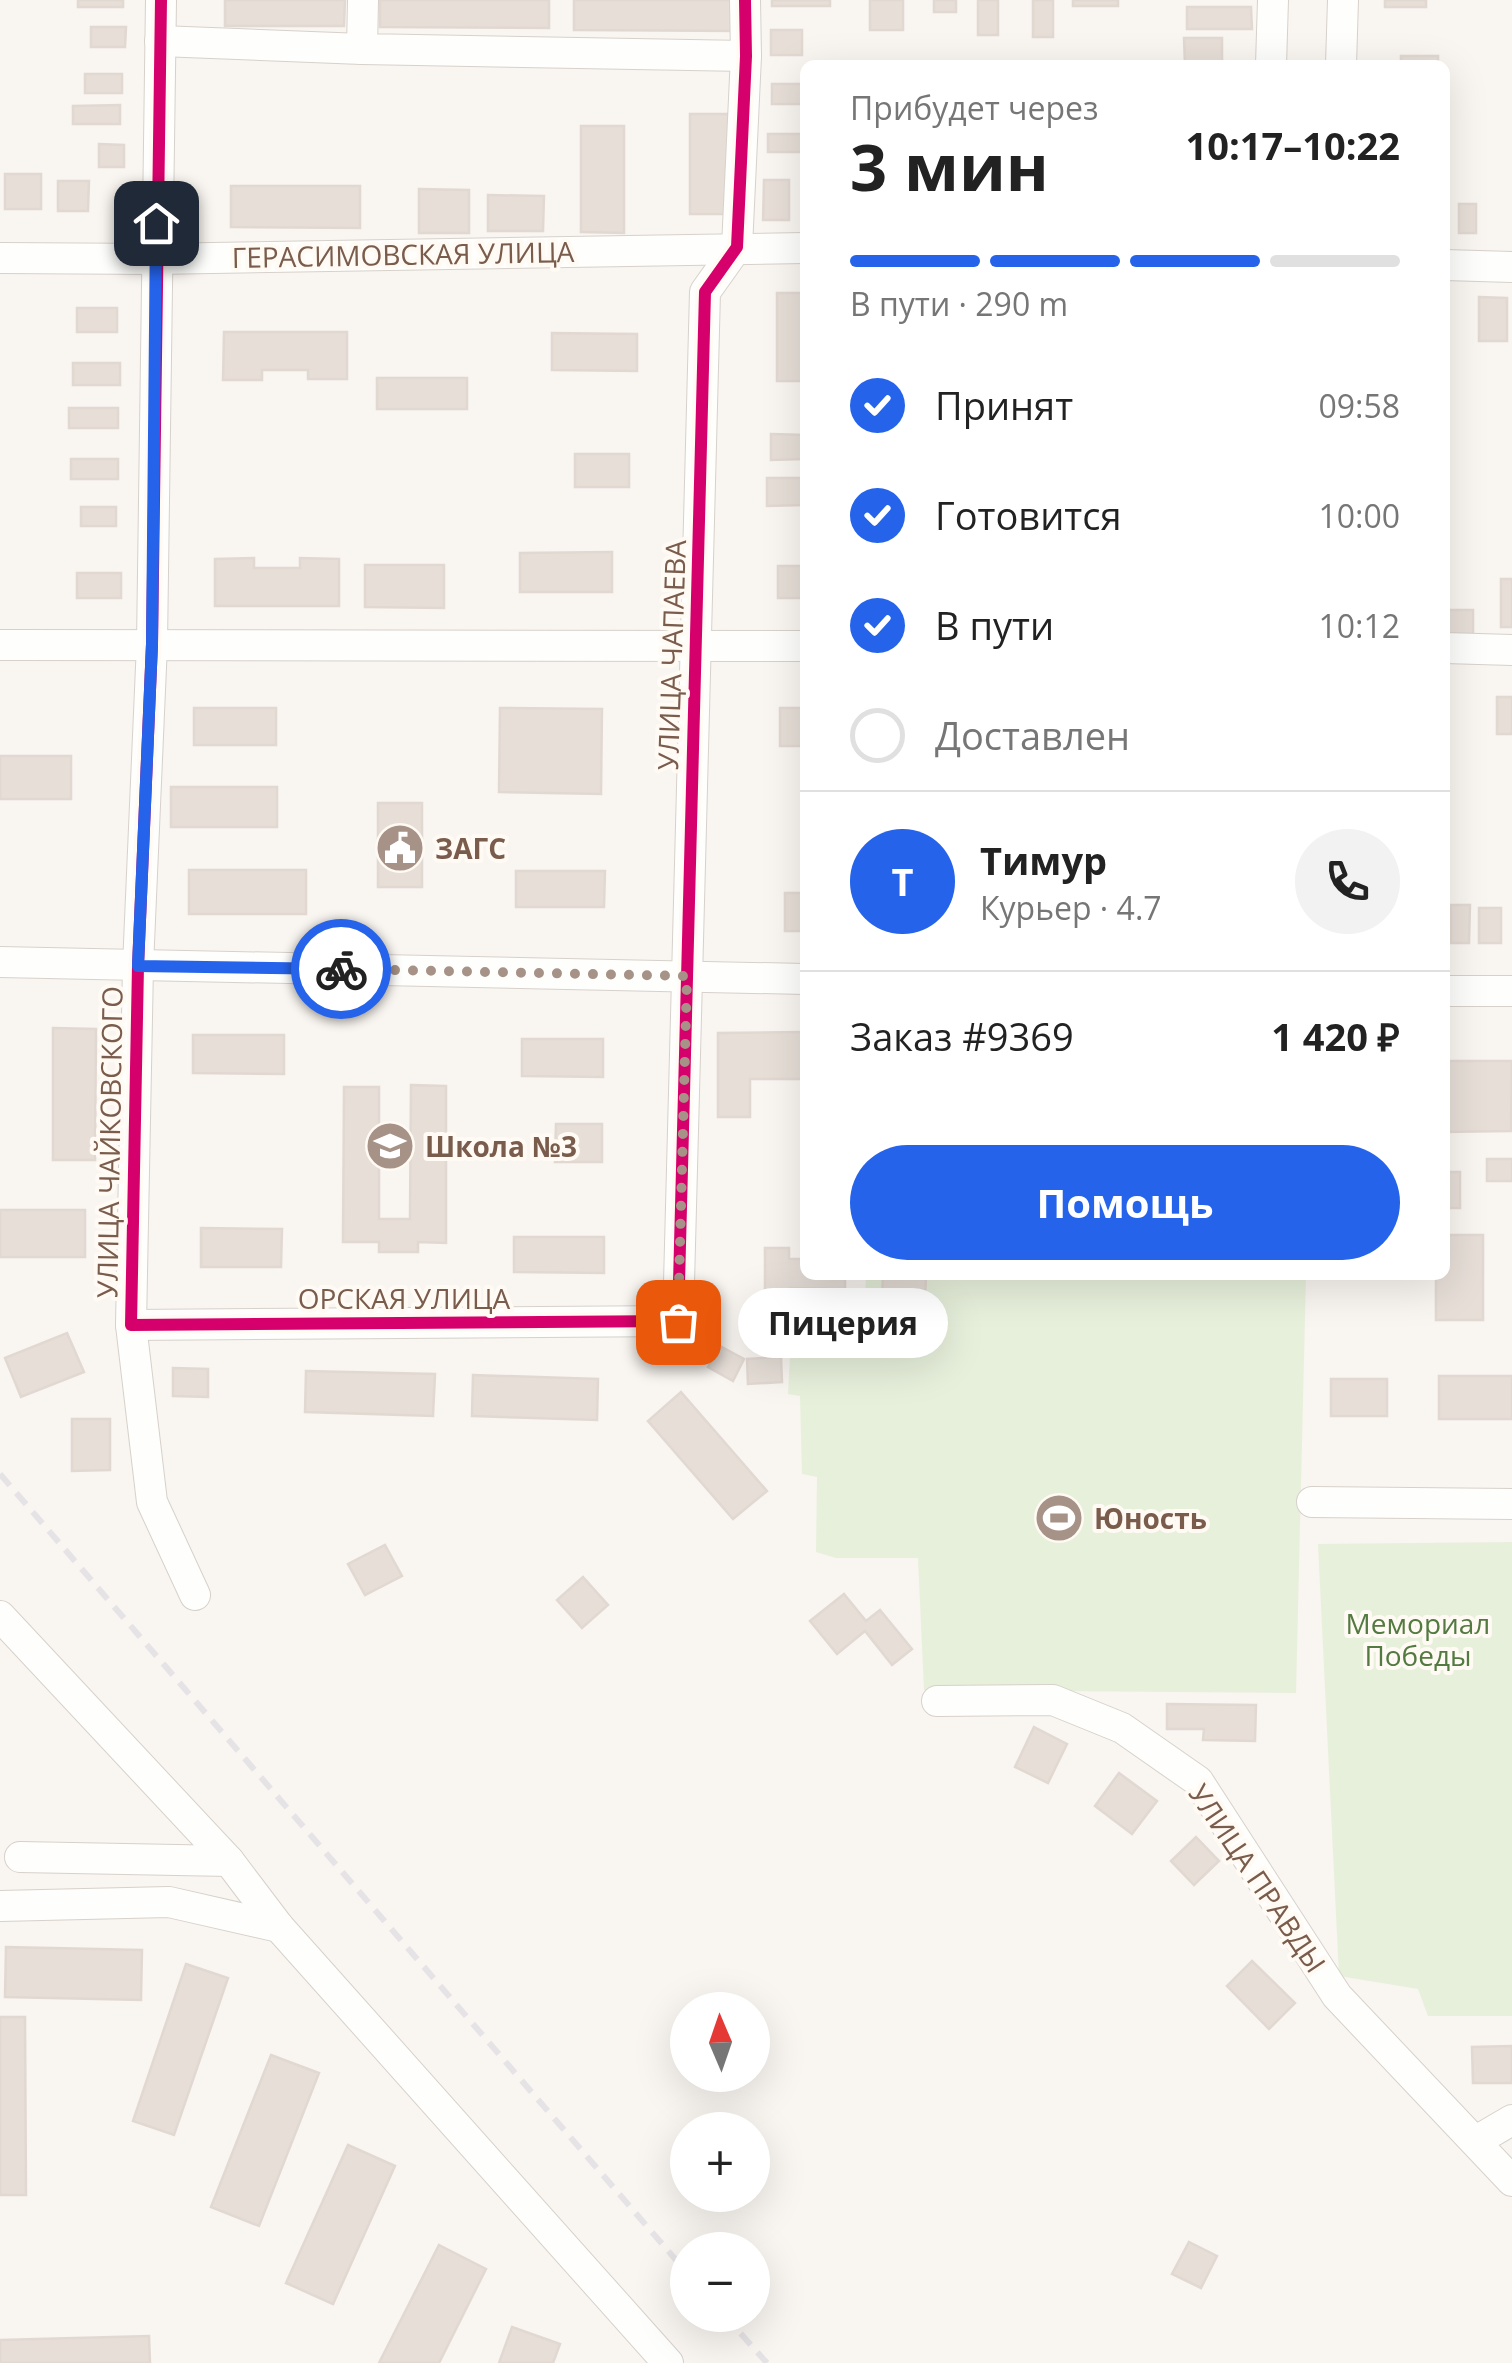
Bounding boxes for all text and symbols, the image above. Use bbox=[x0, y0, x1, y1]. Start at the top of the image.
text: Прибудет через bbox=[850, 86, 1098, 129]
text: 10:17–10:22 bbox=[1186, 119, 1400, 171]
text: 3 мин bbox=[850, 122, 1049, 210]
pin bbox=[114, 181, 199, 266]
icon: home bbox=[129, 196, 184, 251]
street label: ГЕРАСИМОВСКАЯ УЛИЦА bbox=[231, 232, 575, 276]
text: В пути · 290 m bbox=[850, 282, 1068, 325]
icon: check bbox=[850, 378, 905, 433]
text: Принят bbox=[935, 379, 1073, 431]
text: 09:58 bbox=[1318, 384, 1400, 427]
icon: check bbox=[850, 488, 905, 543]
text: Готовится bbox=[935, 489, 1121, 541]
text: 10:00 bbox=[1318, 494, 1400, 537]
street label: УЛИЦА ЧАПАЕВА bbox=[648, 539, 694, 771]
icon: check bbox=[850, 598, 905, 653]
text: В пути bbox=[935, 599, 1054, 651]
text: 10:12 bbox=[1318, 604, 1400, 647]
text: Доставлен bbox=[935, 709, 1130, 761]
public building icon: ЗАГС bbox=[374, 822, 426, 874]
place label: ЗАГС bbox=[435, 829, 506, 867]
button: phone bbox=[1295, 829, 1400, 934]
text: Тимур bbox=[980, 834, 1107, 886]
text: Т bbox=[891, 855, 914, 907]
text: Курьер · 4.7 bbox=[980, 886, 1162, 929]
courier bbox=[291, 919, 391, 1019]
icon: bike bbox=[314, 942, 369, 997]
street label: УЛИЦА ЧАЙКОВСКОГО bbox=[87, 986, 131, 1298]
text: Заказ #9369 bbox=[850, 1010, 1074, 1062]
text: 1 420 ₽ bbox=[1271, 1010, 1400, 1062]
school or university icon: Школа №3 bbox=[364, 1120, 416, 1172]
place label: Школа №3 bbox=[425, 1127, 577, 1165]
button: Помощь bbox=[850, 1145, 1400, 1260]
street label: ОРСКАЯ УЛИЦА bbox=[298, 1279, 511, 1317]
pin bbox=[636, 1280, 721, 1365]
callout: Пицерия bbox=[738, 1287, 948, 1357]
icon: bag bbox=[651, 1295, 706, 1350]
text: Пицерия bbox=[768, 1301, 918, 1344]
sports icon: Юность bbox=[1033, 1492, 1085, 1544]
place label: Юность bbox=[1094, 1499, 1207, 1537]
park label: Мемориал Победы bbox=[1346, 1604, 1490, 1674]
street label: УЛИЦА ПРАВДЫ bbox=[1181, 1776, 1335, 1980]
north arrow bbox=[670, 1992, 770, 2092]
map controls bbox=[670, 1992, 770, 2332]
button: + bbox=[670, 2112, 770, 2212]
button: − bbox=[670, 2232, 770, 2332]

